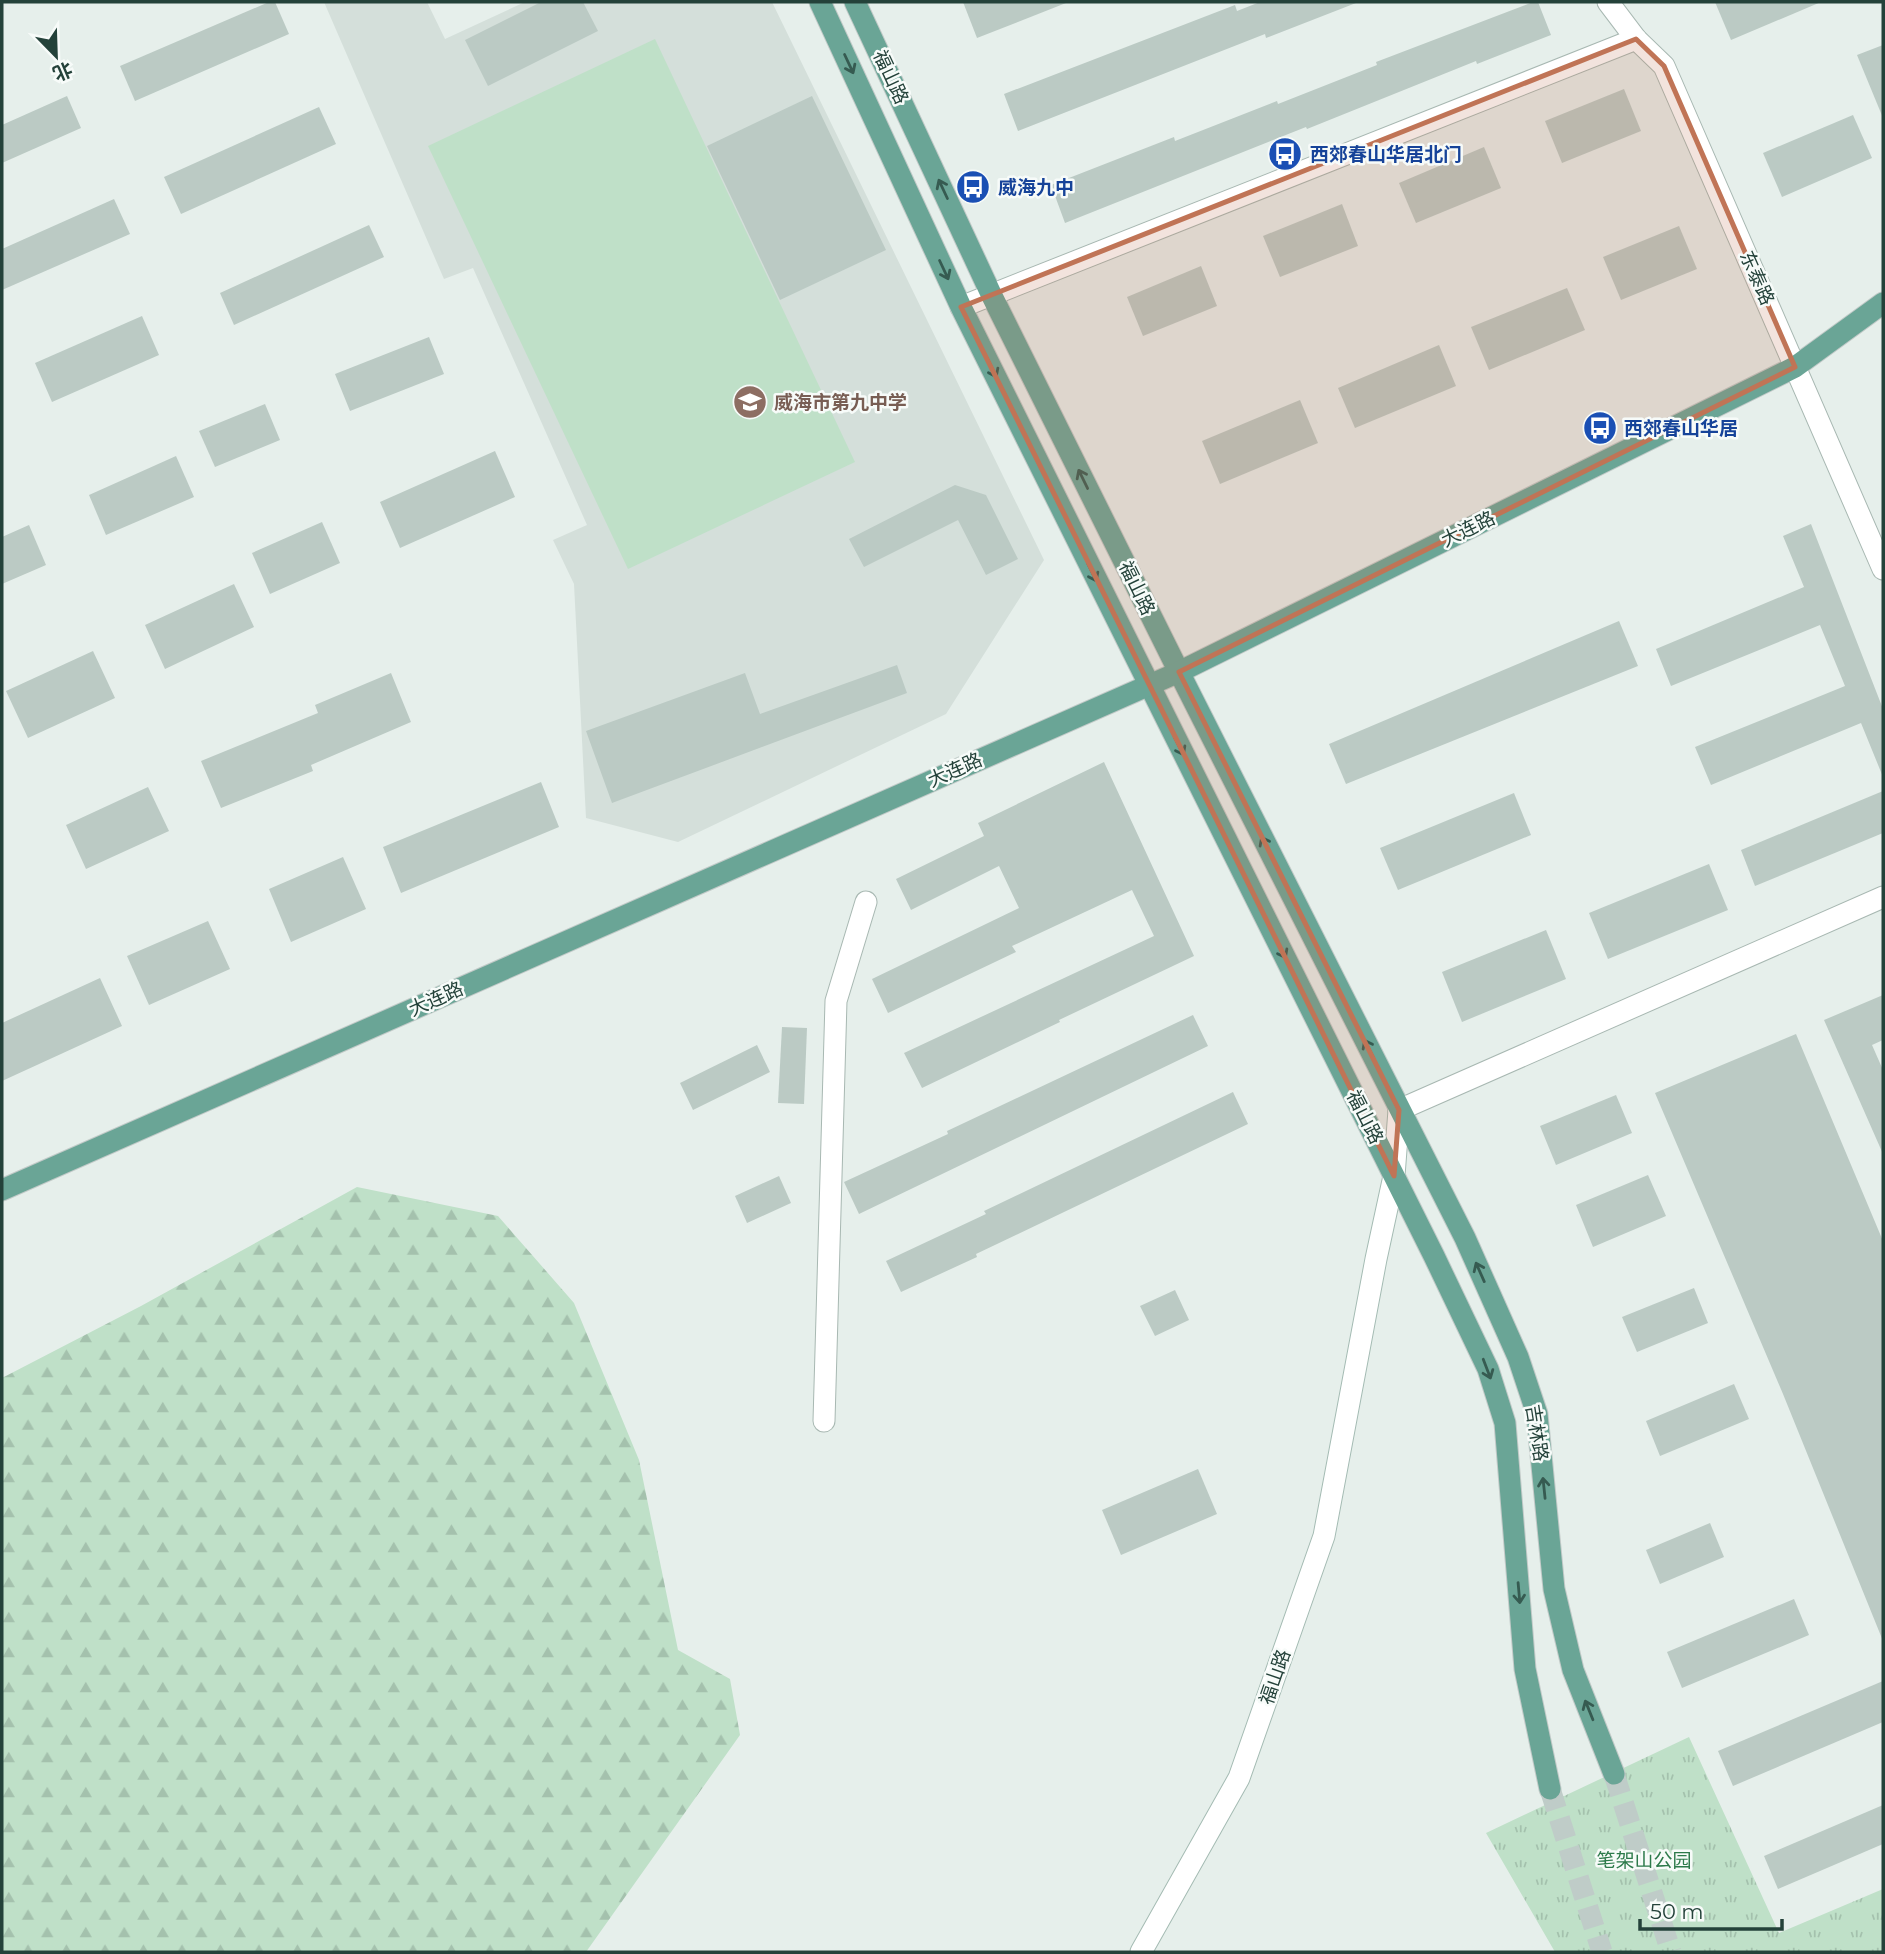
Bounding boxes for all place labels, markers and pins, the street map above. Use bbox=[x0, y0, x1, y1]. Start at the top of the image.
bus stop icon: 西郊春山华居北门 bbox=[1266, 135, 1304, 173]
place label: 西郊春山华居北门 bbox=[1310, 143, 1462, 166]
bus stop icon: 威海九中 bbox=[954, 168, 992, 206]
place label: 威海九中 bbox=[998, 176, 1074, 199]
school or university icon: 威海市第九中学 bbox=[731, 383, 769, 421]
place label: 威海市第九中学 bbox=[774, 391, 907, 414]
bus stop icon: 西郊春山华居 bbox=[1581, 409, 1619, 447]
place label: 西郊春山华居 bbox=[1624, 417, 1738, 440]

